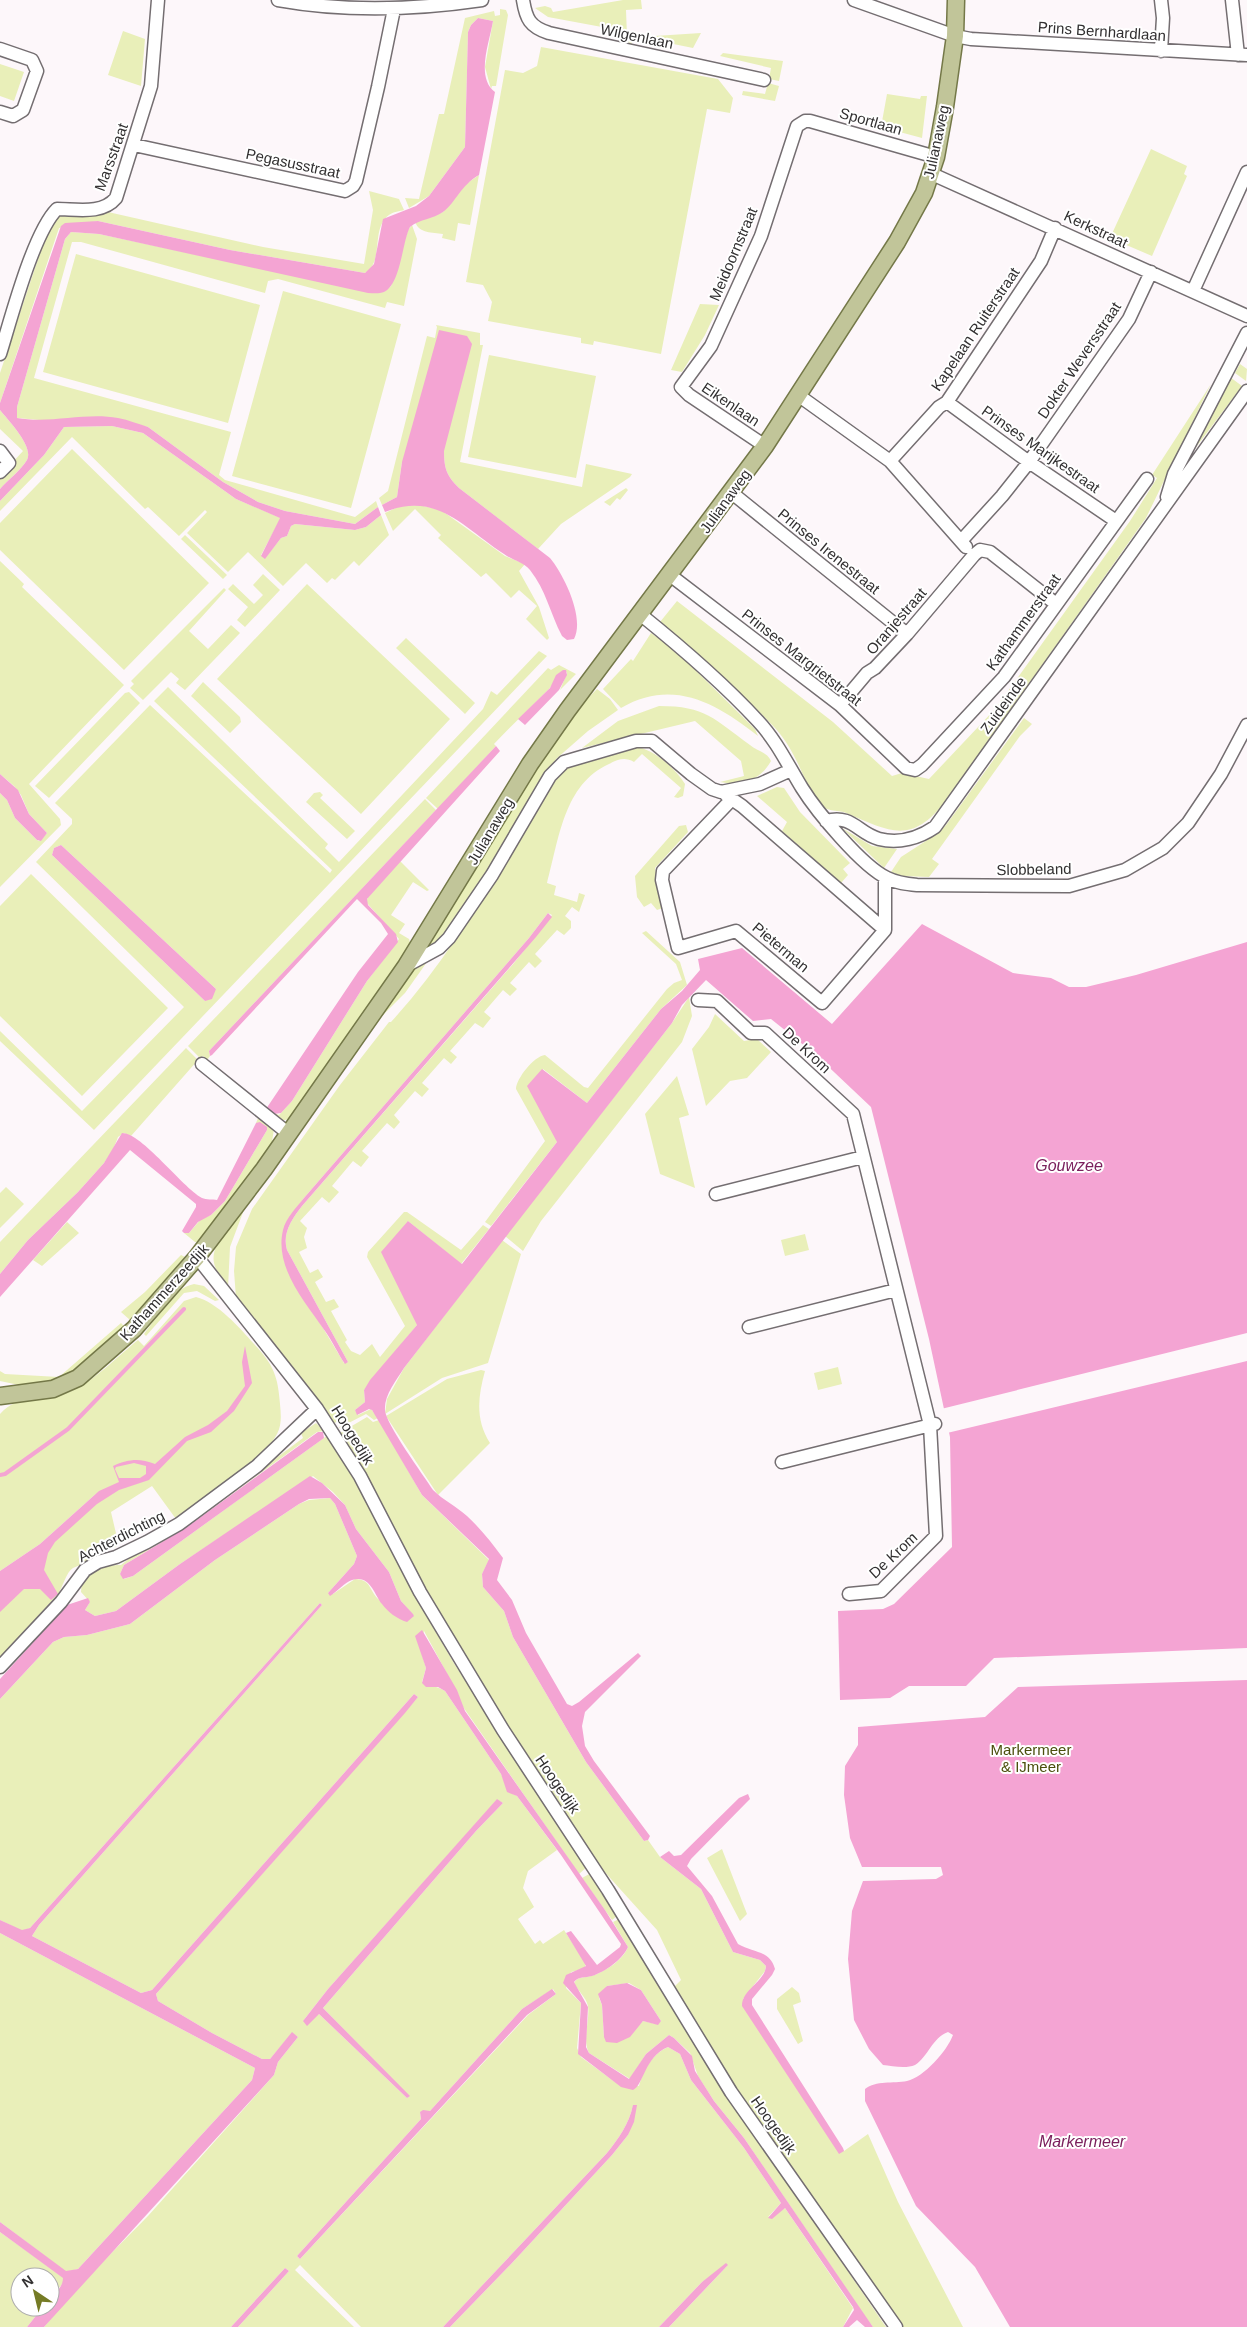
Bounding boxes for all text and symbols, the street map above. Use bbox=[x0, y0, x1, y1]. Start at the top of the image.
street label: Prins Bernhardlaan bbox=[1037, 18, 1167, 44]
street label: Wilgenlaan bbox=[599, 20, 675, 52]
street label: Sportlaan bbox=[838, 104, 904, 138]
street label: Julianaweg bbox=[920, 104, 952, 180]
street label: Marsstraat bbox=[91, 120, 131, 193]
street label: Pegasusstraat bbox=[244, 145, 342, 181]
street label: Meidoornstraat bbox=[706, 204, 761, 303]
street label: Kerkstraat bbox=[1061, 207, 1131, 251]
street label: Kapelaan Ruiterstraat bbox=[927, 263, 1023, 394]
street label: Dokter Weversstraat bbox=[1034, 298, 1125, 421]
street label: Eikenlaan bbox=[699, 379, 763, 429]
street label: Prinses Marijkestraat bbox=[979, 402, 1104, 497]
street label: Julianaweg bbox=[696, 466, 754, 536]
street label: Prinses Irenestraat bbox=[775, 505, 884, 598]
street label: Kathammerstraat bbox=[982, 570, 1064, 674]
street label: Oranjestraat bbox=[863, 584, 930, 658]
street label: Prinses Margrietstraat bbox=[739, 605, 866, 709]
street label: Zuideinde bbox=[977, 673, 1029, 737]
street label: Julianaweg bbox=[463, 794, 517, 868]
street label: Slobbeland bbox=[996, 860, 1072, 878]
street label: Pieterman bbox=[749, 919, 813, 975]
street label: De Krom bbox=[780, 1024, 834, 1076]
water label: Gouwzee bbox=[1035, 1157, 1103, 1174]
street label: Kathammerzeedijk bbox=[116, 1240, 212, 1344]
street label: Hoogedijk bbox=[328, 1402, 378, 1468]
street label: Achterdichting bbox=[75, 1507, 167, 1565]
street label: De Krom bbox=[866, 1529, 920, 1581]
park label: Markermeer & IJmeer bbox=[991, 1741, 1071, 1775]
street label: Hoogedijk bbox=[532, 1752, 584, 1817]
street label: Hoogedijk bbox=[748, 2093, 800, 2158]
water label: Markermeer bbox=[1039, 2133, 1126, 2150]
north arrow bbox=[10, 2267, 60, 2317]
text: N bbox=[19, 2272, 36, 2291]

